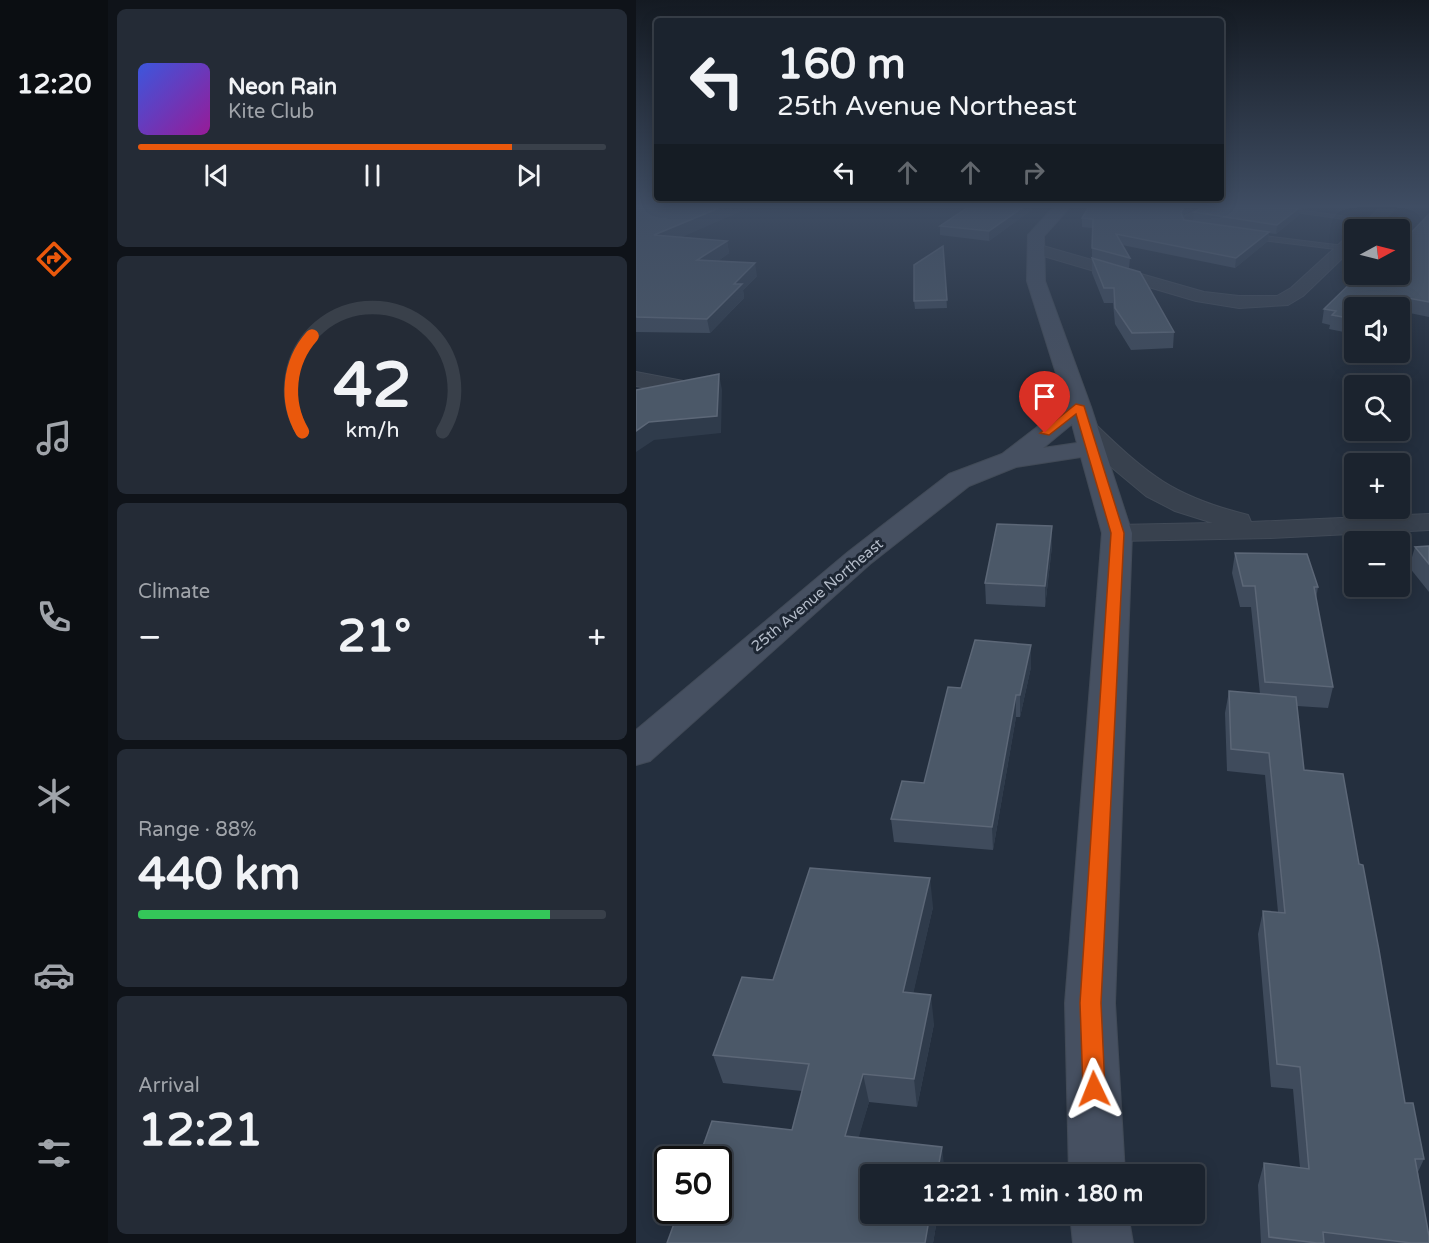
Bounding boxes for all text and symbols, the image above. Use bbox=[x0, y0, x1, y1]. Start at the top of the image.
text: 160 m bbox=[777, 39, 906, 90]
icon: left bbox=[678, 42, 756, 120]
text: 12:20 bbox=[17, 68, 91, 101]
text: Neon Rain bbox=[228, 74, 337, 100]
text: 25th Avenue Northeast bbox=[777, 90, 1077, 123]
text: Kite Club bbox=[228, 100, 314, 124]
icon: left bbox=[828, 156, 861, 189]
icon: ahead bbox=[891, 156, 924, 189]
icon: ahead bbox=[954, 156, 987, 189]
icon: right bbox=[1017, 156, 1050, 189]
icon: previous bbox=[200, 159, 233, 192]
icon: pause bbox=[356, 159, 389, 192]
icon: next bbox=[512, 159, 545, 192]
north arrow bbox=[1344, 219, 1410, 285]
map controls bbox=[1344, 219, 1410, 597]
icon: directions bbox=[33, 238, 75, 280]
button: sound bbox=[1344, 297, 1410, 363]
text: 42 bbox=[333, 349, 411, 424]
pin bbox=[1019, 371, 1070, 433]
button: search bbox=[1344, 375, 1410, 441]
icon: arrive bbox=[1028, 380, 1061, 413]
icon: music bbox=[33, 417, 75, 459]
text: km/h bbox=[345, 417, 399, 443]
button: + bbox=[1344, 453, 1410, 519]
button: − bbox=[1344, 531, 1410, 597]
street label: 25th Avenue Northeast bbox=[747, 534, 887, 655]
text: Climate bbox=[138, 580, 210, 604]
icon: phone bbox=[33, 596, 75, 638]
text: 21° bbox=[338, 610, 411, 664]
text: − bbox=[138, 618, 162, 657]
text: + bbox=[587, 618, 606, 657]
icon: climate bbox=[33, 775, 75, 817]
text: Range · 88% bbox=[138, 818, 257, 842]
text: 440 km bbox=[138, 848, 300, 902]
icon: car bbox=[33, 954, 75, 996]
position arrow bbox=[1062, 1057, 1126, 1121]
text: Arrival bbox=[138, 1074, 200, 1098]
text: 12:21 bbox=[138, 1104, 263, 1158]
icon: filters bbox=[33, 1132, 75, 1174]
speed limit sign: 50 bbox=[654, 1146, 732, 1224]
text: 12:21 · 1 min · 180 m bbox=[922, 1181, 1143, 1207]

